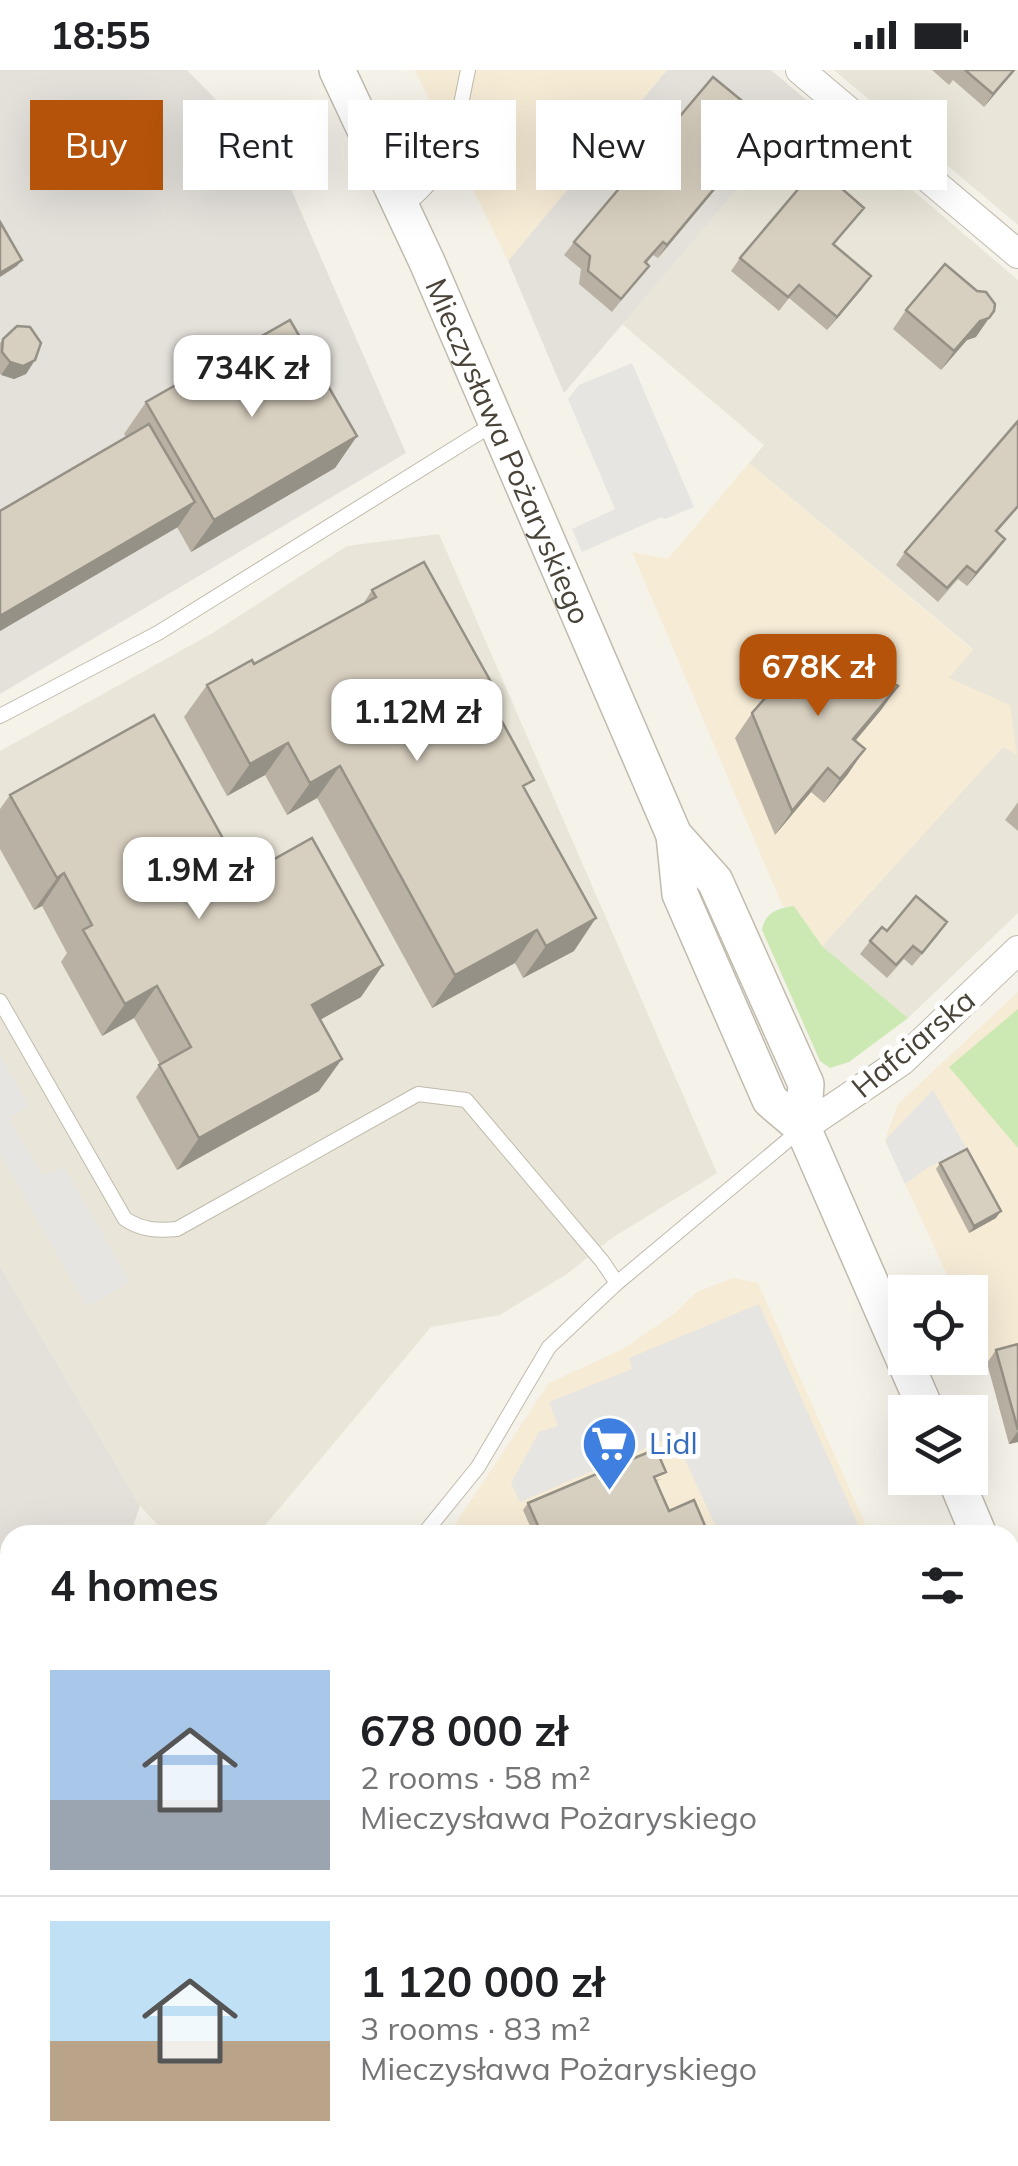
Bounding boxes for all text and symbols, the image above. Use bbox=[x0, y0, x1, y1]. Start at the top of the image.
text: 18:55 bbox=[50, 11, 151, 59]
chip: Buy bbox=[30, 100, 163, 190]
chip: Rent bbox=[183, 100, 328, 190]
chip: Filters bbox=[348, 100, 516, 190]
chip: New bbox=[536, 100, 681, 190]
chip: Apartment bbox=[701, 100, 947, 190]
street label: Mieczysława Pożaryskiego bbox=[417, 273, 600, 630]
pin: 734K zł bbox=[160, 335, 344, 420]
text: 734K zł bbox=[196, 347, 308, 387]
pin: 678K zł bbox=[726, 634, 910, 719]
text: 678K zł bbox=[762, 646, 874, 686]
pin: 1.12M zł bbox=[314, 679, 520, 764]
text: 1.12M zł bbox=[353, 691, 481, 731]
pin: 1.9M zł bbox=[107, 837, 291, 922]
text: 1.9M zł bbox=[145, 849, 253, 889]
street label: Hafciarska bbox=[843, 980, 983, 1106]
map controls bbox=[888, 1275, 988, 1495]
button: locate bbox=[888, 1275, 988, 1375]
button: layers bbox=[888, 1395, 988, 1495]
supermarket icon: Lidl bbox=[580, 1413, 640, 1492]
place label: Lidl bbox=[649, 1424, 698, 1462]
icon: filters bbox=[915, 1558, 970, 1613]
text: 4 homes bbox=[50, 1559, 219, 1612]
text: 678 000 zł bbox=[360, 1704, 567, 1757]
icon: home bbox=[130, 1710, 250, 1830]
text: 2 rooms · 58 m² bbox=[360, 1757, 591, 1797]
text: Mieczysława Pożaryskiego bbox=[360, 1797, 757, 1837]
text: 1 120 000 zł bbox=[360, 1955, 604, 2008]
icon: home bbox=[130, 1961, 250, 2081]
text: 3 rooms · 83 m² bbox=[360, 2008, 591, 2048]
text: Mieczysława Pożaryskiego bbox=[360, 2048, 757, 2088]

